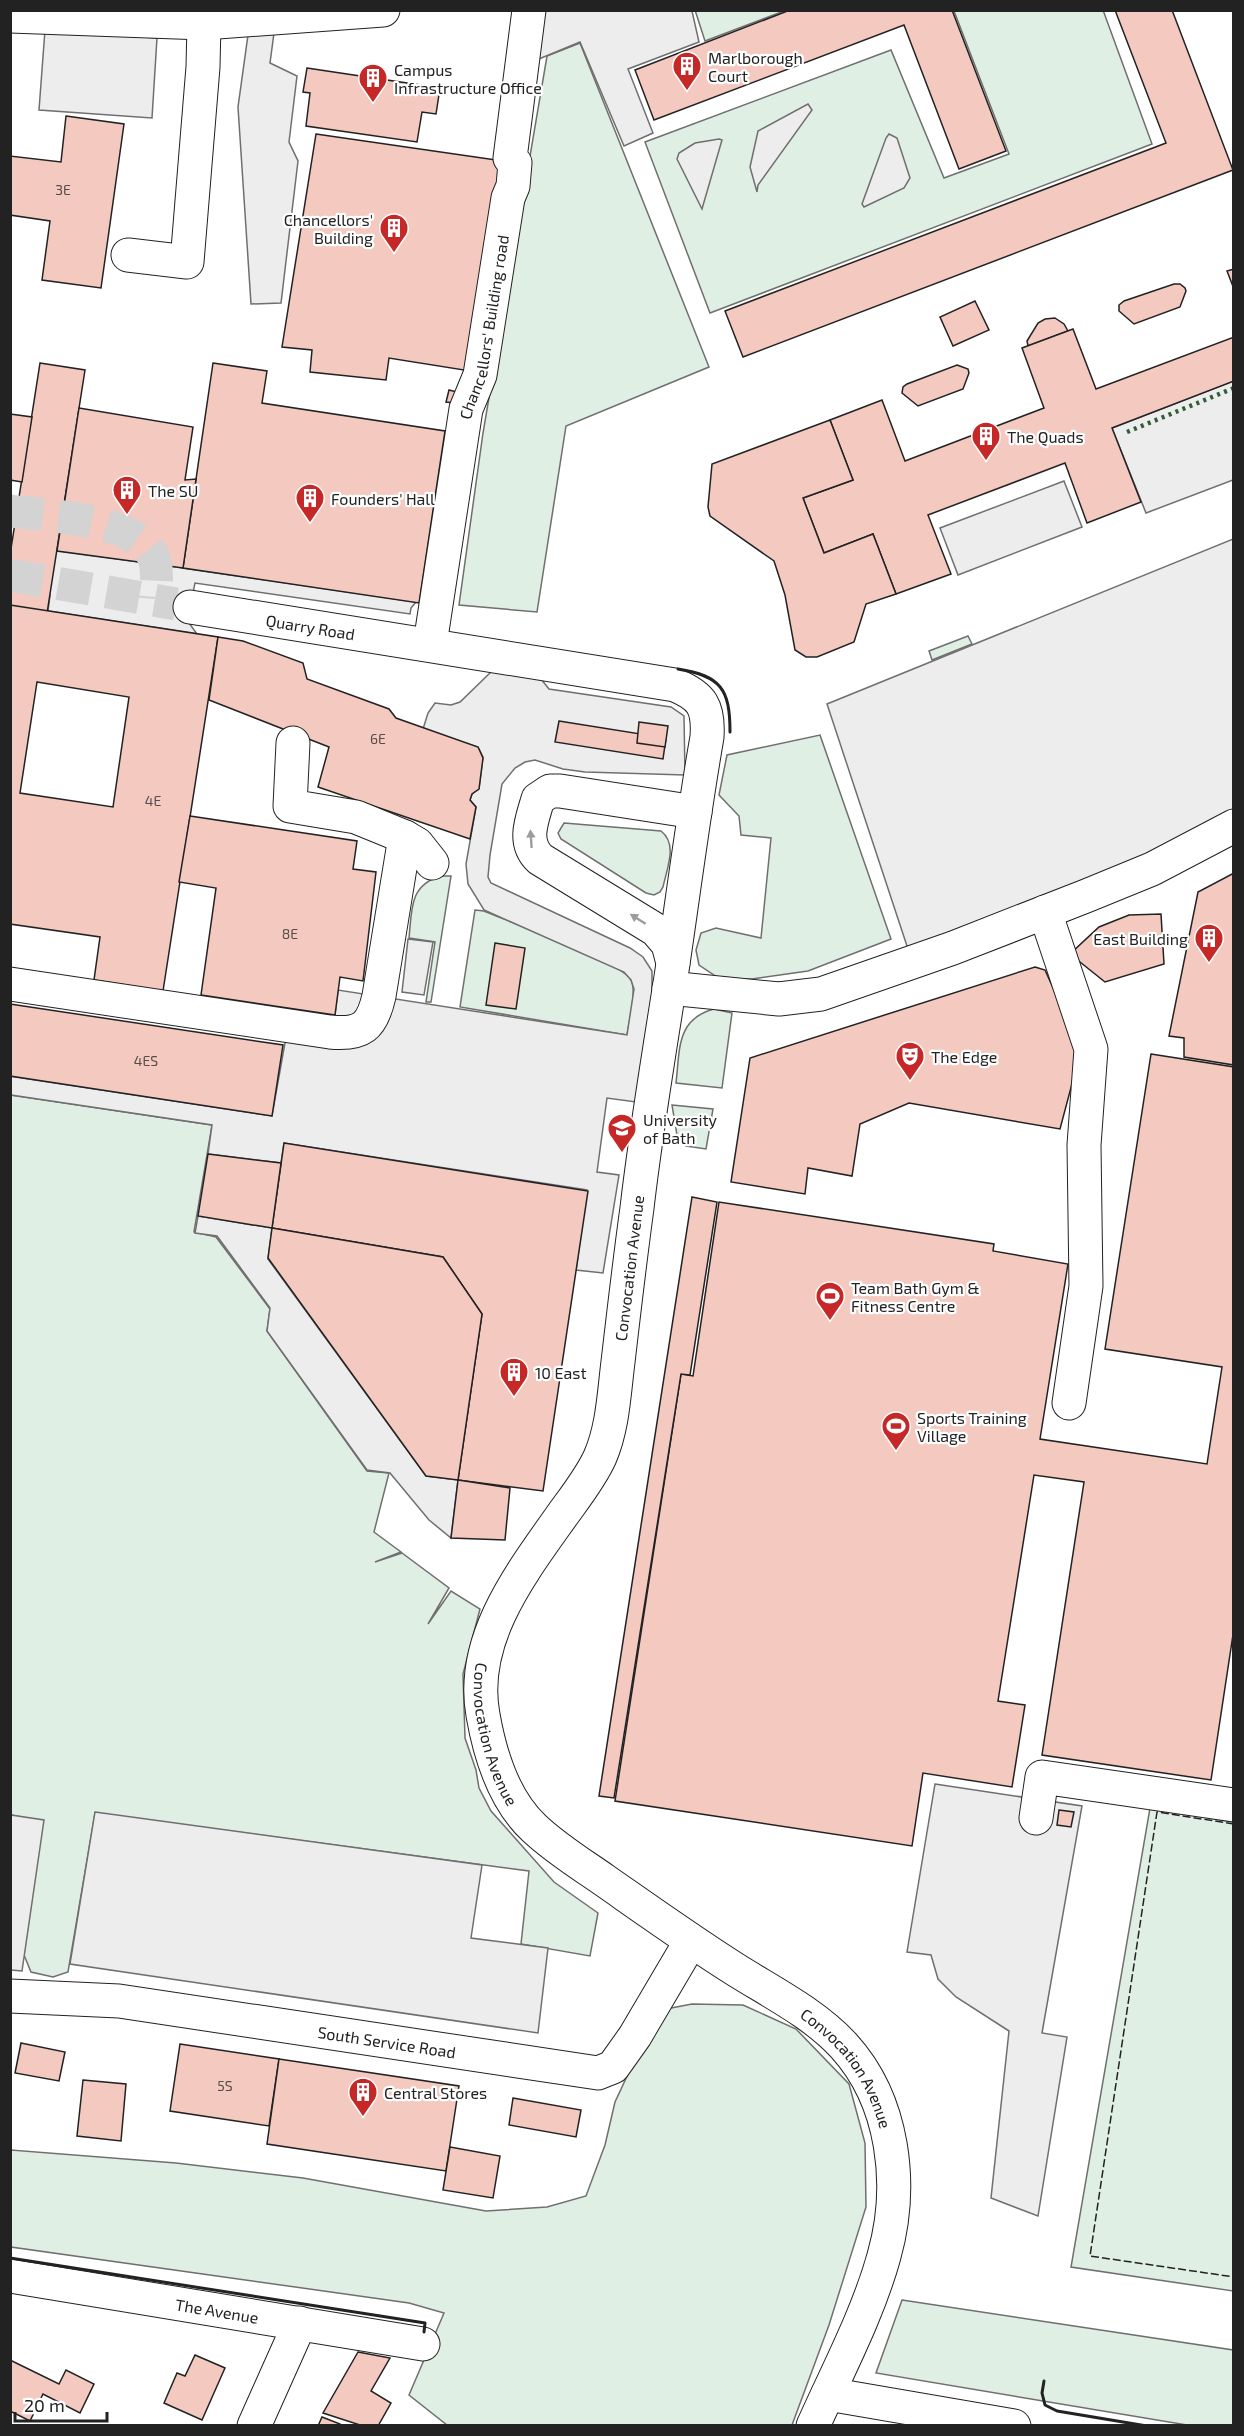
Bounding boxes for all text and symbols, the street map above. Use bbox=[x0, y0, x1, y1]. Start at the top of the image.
place label: Marlborough Court bbox=[708, 48, 803, 85]
building icon: Marlborough Court bbox=[671, 50, 703, 92]
place label: Campus Infrastructure Office bbox=[394, 60, 542, 97]
building icon: Campus Infrastructure Office bbox=[357, 62, 389, 104]
house number: 3E bbox=[55, 181, 71, 198]
place label: Chancellors' Building bbox=[284, 210, 373, 247]
building icon: Chancellors' Building bbox=[378, 212, 410, 254]
street label: Chancellors' Building road bbox=[455, 233, 512, 420]
building icon: The Quads bbox=[970, 420, 1002, 462]
place label: The Quads bbox=[1007, 427, 1084, 447]
building icon: The SU bbox=[111, 474, 143, 516]
place label: The SU bbox=[148, 481, 198, 500]
building icon: Founders' Hall bbox=[294, 482, 326, 524]
place label: Founders' Hall bbox=[331, 489, 435, 508]
street label: Quarry Road bbox=[264, 610, 356, 643]
house number: 6E bbox=[370, 730, 386, 747]
house number: 4E bbox=[145, 792, 161, 809]
one-way arrow bbox=[526, 830, 536, 849]
one-way arrow bbox=[630, 914, 646, 925]
building icon: East Building bbox=[1193, 922, 1225, 964]
house number: 8E bbox=[282, 925, 298, 942]
place label: East Building bbox=[1093, 929, 1188, 948]
theatre icon: The Edge bbox=[894, 1040, 926, 1082]
place label: The Edge bbox=[931, 1047, 997, 1066]
house number: 4ES bbox=[134, 1052, 158, 1069]
place label: University of Bath bbox=[643, 1110, 718, 1147]
school or university icon: University of Bath bbox=[606, 1112, 638, 1154]
street label: Convocation Avenue bbox=[611, 1194, 647, 1342]
place label: Team Bath Gym & Fitness Centre bbox=[851, 1278, 980, 1315]
sports icon: Team Bath Gym & Fitness Centre bbox=[814, 1280, 846, 1322]
building icon: 10 East bbox=[498, 1356, 530, 1398]
place label: 10 East bbox=[535, 1363, 587, 1382]
place label: Sports Training Village bbox=[917, 1408, 1027, 1445]
sports icon: Sports Training Village bbox=[880, 1410, 912, 1452]
street label: Convocation Avenue bbox=[471, 1662, 522, 1809]
street label: Convocation Avenue bbox=[797, 2004, 896, 2130]
street label: South Service Road bbox=[317, 2022, 457, 2061]
building icon: Central Stores bbox=[347, 2076, 379, 2118]
house number: 5S bbox=[217, 2077, 233, 2094]
place label: Central Stores bbox=[384, 2083, 487, 2102]
street label: The Avenue bbox=[174, 2294, 260, 2326]
scale bar bbox=[15, 2385, 106, 2423]
text: 20 m bbox=[24, 2394, 65, 2416]

